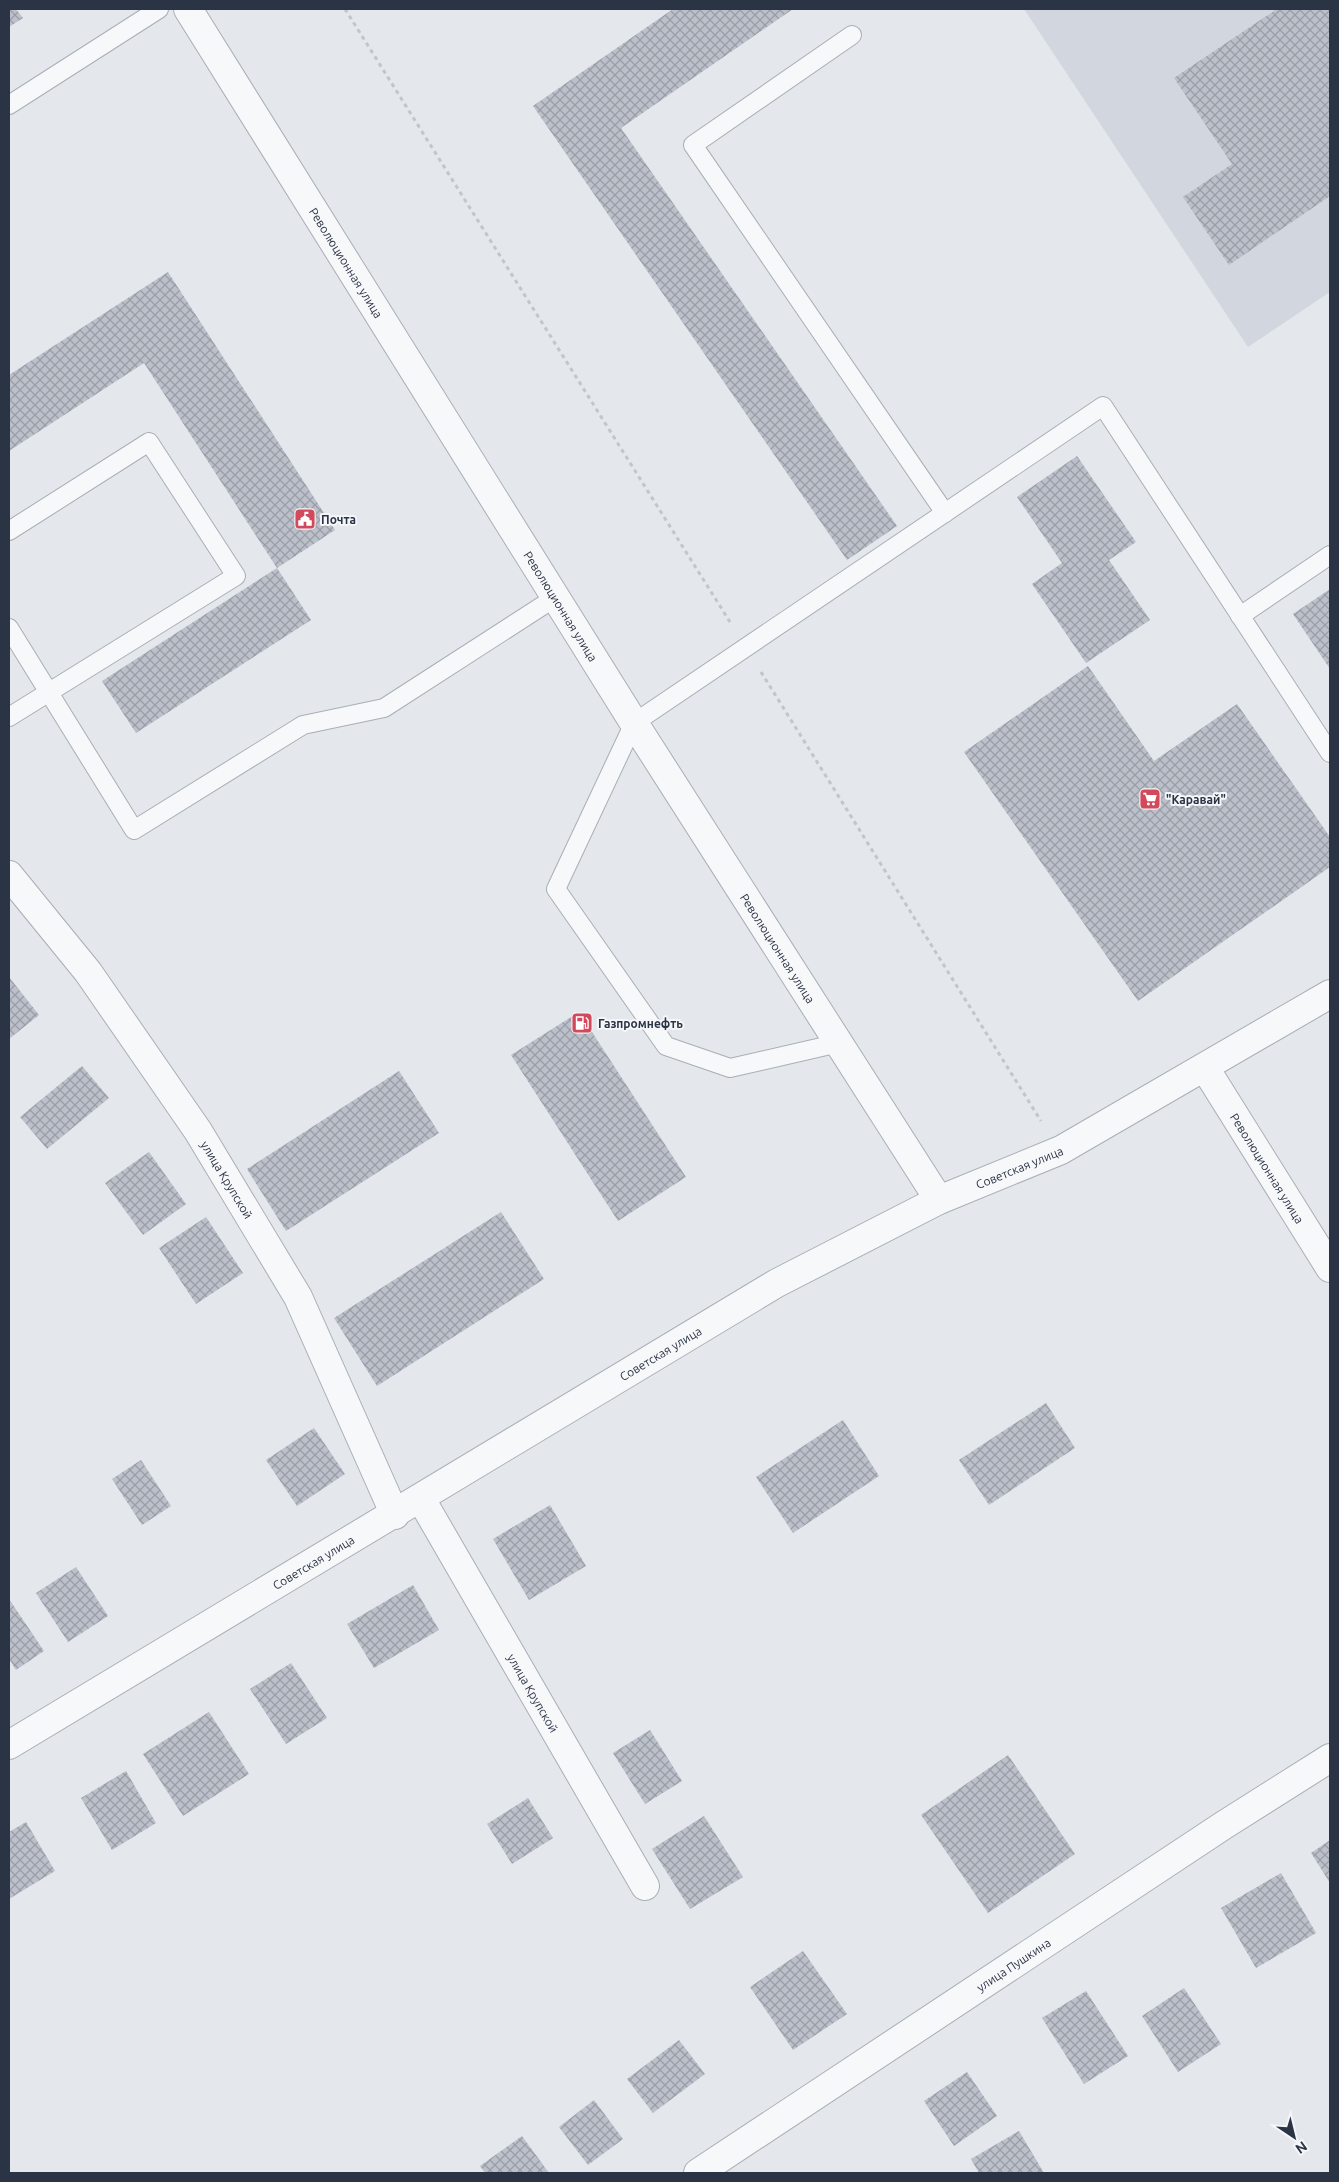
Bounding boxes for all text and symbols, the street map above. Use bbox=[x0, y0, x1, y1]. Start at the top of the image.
street label: Революционная улица bbox=[307, 205, 386, 320]
public building icon: Почта bbox=[293, 507, 317, 531]
place label: Почта bbox=[321, 513, 356, 526]
street label: Революционная улица bbox=[522, 549, 600, 663]
supermarket icon: "Каравай" bbox=[1138, 787, 1162, 811]
place label: "Каравай" bbox=[1166, 793, 1226, 806]
street label: Революционная улица bbox=[738, 891, 818, 1005]
fuel station icon: Газпромнефть bbox=[570, 1011, 594, 1035]
place label: Газпромнефть bbox=[598, 1017, 683, 1030]
street label: Революционная улица bbox=[1228, 1111, 1307, 1225]
street label: улица Крупской bbox=[199, 1138, 256, 1221]
street label: Советская улица bbox=[974, 1143, 1065, 1191]
street label: Советская улица bbox=[617, 1324, 703, 1383]
street label: Советская улица bbox=[270, 1532, 356, 1592]
street label: улица Крупской bbox=[505, 1651, 561, 1734]
street label: улица Пушкина bbox=[974, 1935, 1053, 1994]
north arrow bbox=[1269, 2112, 1319, 2162]
text: N bbox=[1293, 2138, 1310, 2157]

